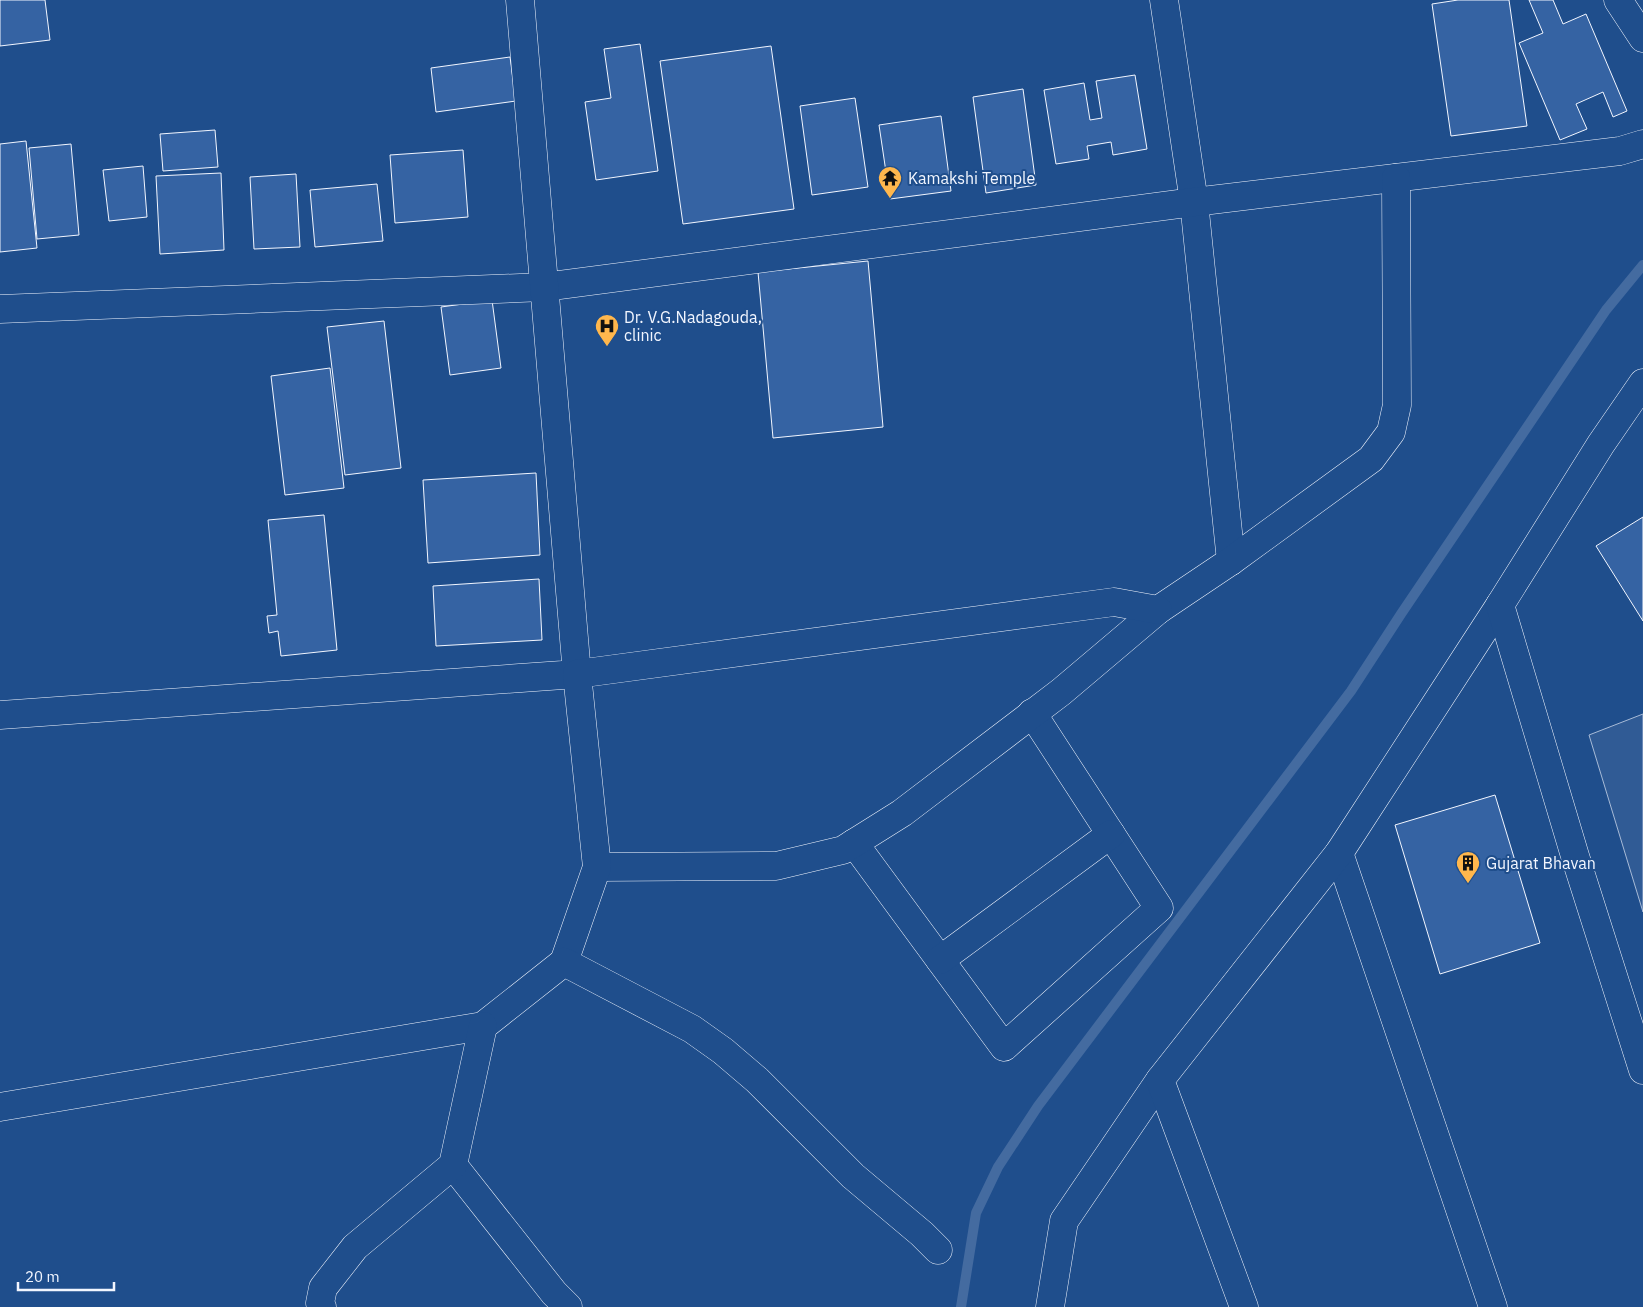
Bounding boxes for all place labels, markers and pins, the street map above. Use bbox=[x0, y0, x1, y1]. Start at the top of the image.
temple icon: Kamakshi Temple bbox=[877, 165, 903, 199]
place label: Kamakshi Temple bbox=[908, 168, 1035, 188]
place label: Dr. V.G.Nadagouda, clinic bbox=[624, 307, 762, 345]
hospital icon: Dr. V.G.Nadagouda, clinic bbox=[594, 313, 620, 347]
building icon: Gujarat Bhavan bbox=[1455, 850, 1481, 884]
place label: Gujarat Bhavan bbox=[1486, 853, 1596, 873]

